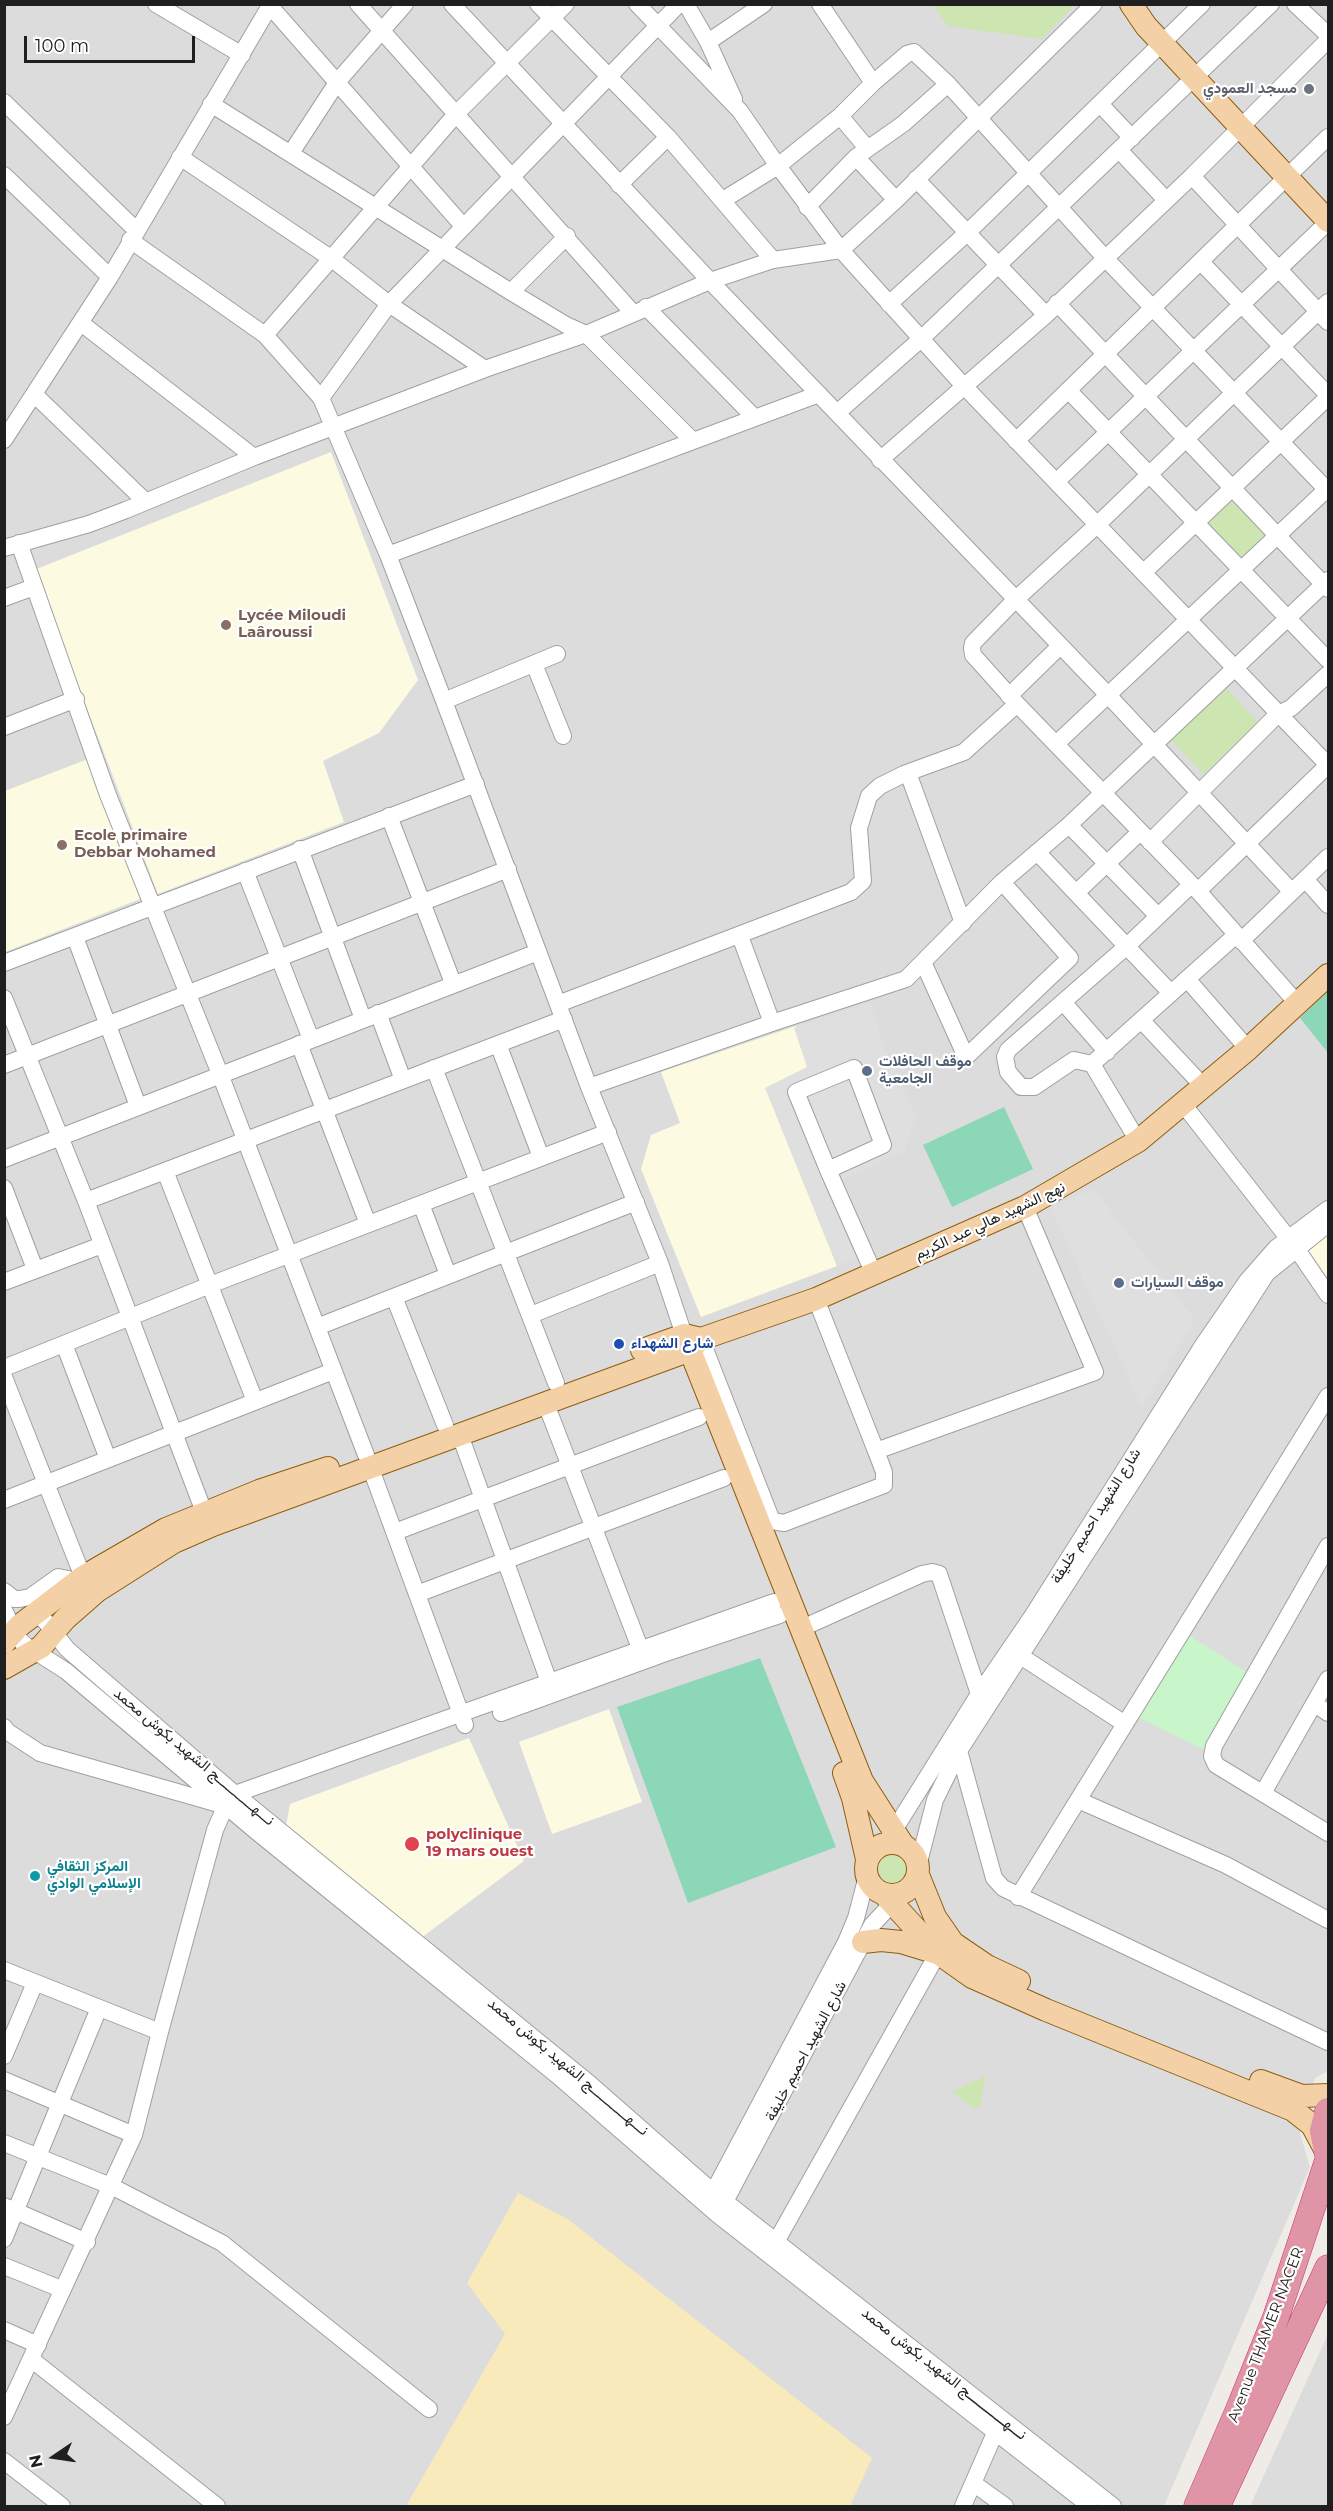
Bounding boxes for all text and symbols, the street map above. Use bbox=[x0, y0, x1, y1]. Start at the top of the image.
scale bar bbox=[27, 24, 198, 62]
text: 100 m bbox=[35, 35, 89, 57]
place label: مسجد العمودي bbox=[1203, 80, 1297, 98]
marker: مسجد العمودي bbox=[1302, 82, 1316, 96]
place label: Lycée Miloudi Laâroussi bbox=[238, 607, 346, 642]
marker: Lycée Miloudi Laâroussi bbox=[219, 618, 233, 632]
place label: Ecole primaire Debbar Mohamed bbox=[74, 827, 216, 862]
marker: Ecole primaire Debbar Mohamed bbox=[55, 838, 69, 852]
place label: موقف الحافلات الجامعية bbox=[879, 1053, 972, 1088]
marker: موقف الحافلات الجامعية bbox=[860, 1064, 874, 1078]
street label: نهج الشهيد هالي عبد الكريم bbox=[912, 1178, 1068, 1264]
place label: موقف السيارات bbox=[1131, 1274, 1224, 1292]
marker: موقف السيارات bbox=[1112, 1276, 1126, 1290]
place label: شارع الشهداء bbox=[631, 1335, 713, 1353]
marker: شارع الشهداء bbox=[612, 1337, 626, 1351]
street label: شارع الشهيد احميم خليفة bbox=[1047, 1445, 1145, 1587]
street label: نـــهـــــــــــج الشهيد بكوش محمد bbox=[110, 1684, 278, 1830]
place label: polyclinique 19 mars ouest bbox=[426, 1826, 533, 1861]
marker: polyclinique 19 mars ouest bbox=[403, 1835, 421, 1853]
place label: المركز الثقافي الإسلامي الوادي bbox=[47, 1858, 141, 1893]
marker: المركز الثقافي الإسلامي الوادي bbox=[28, 1869, 42, 1883]
street label: شارع الشهيد احميم خليفة bbox=[761, 1978, 851, 2124]
street label: نـــهـــــــــــج الشهيد بكوش محمد bbox=[484, 1994, 652, 2140]
street label: Avenue THAMER NACER bbox=[1224, 2245, 1308, 2425]
street label: نـــهـــــــــــج الشهيد بكوش محمد bbox=[858, 2304, 1030, 2444]
north arrow bbox=[24, 2427, 84, 2487]
text: N bbox=[25, 2453, 47, 2470]

